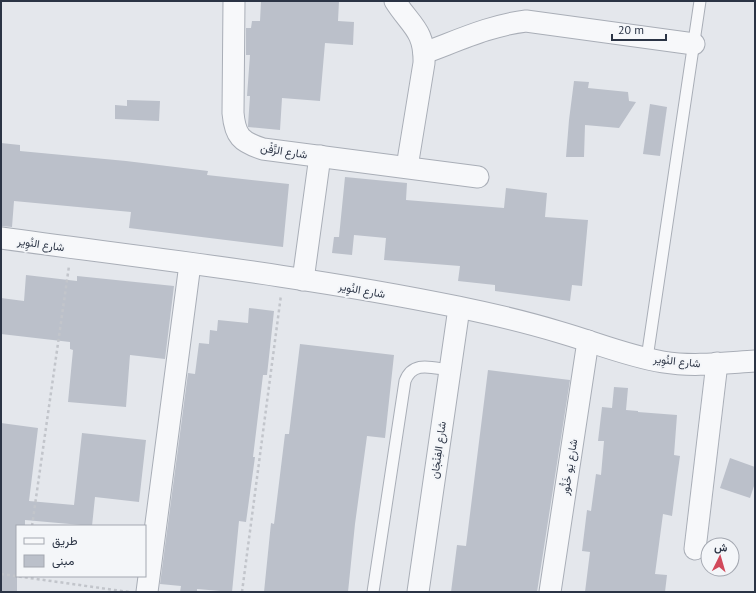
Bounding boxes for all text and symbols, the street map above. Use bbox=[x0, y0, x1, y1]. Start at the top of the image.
scale bar bbox=[612, 16, 666, 42]
text: 20 m bbox=[618, 22, 644, 37]
street label: شارع الزَّفْن bbox=[259, 140, 309, 163]
street label: شارع النُوِير bbox=[15, 234, 66, 256]
street label: شارع النُوِير bbox=[336, 279, 387, 303]
street label: شارع النُوِير bbox=[651, 351, 702, 372]
street label: شارع الفِنْجَان bbox=[427, 420, 450, 480]
street label: شارع يَو خَنُّور bbox=[557, 438, 581, 497]
legend bbox=[16, 525, 146, 577]
text: طريق bbox=[52, 533, 78, 549]
north arrow bbox=[700, 537, 740, 577]
text: ش bbox=[714, 539, 728, 555]
text: مبنى bbox=[52, 553, 74, 569]

